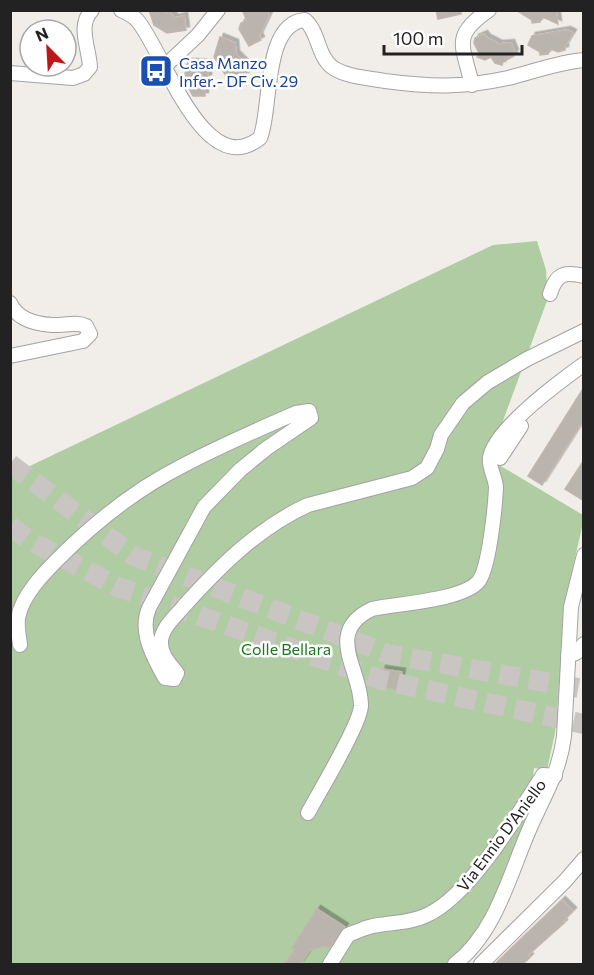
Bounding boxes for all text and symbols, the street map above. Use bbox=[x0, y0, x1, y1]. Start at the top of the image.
north arrow bbox=[18, 18, 78, 78]
scale bar bbox=[384, 18, 522, 56]
text: N bbox=[32, 23, 51, 45]
text: 100 m bbox=[393, 27, 443, 49]
bus stop icon: Casa Manzo Infer.- DF Civ. 29 bbox=[138, 53, 174, 89]
place label: Casa Manzo Infer.- DF Civ. 29 bbox=[179, 53, 298, 90]
park label: Colle Bellara bbox=[241, 639, 331, 658]
street label: Via Ennio D'Aniello bbox=[453, 775, 549, 895]

